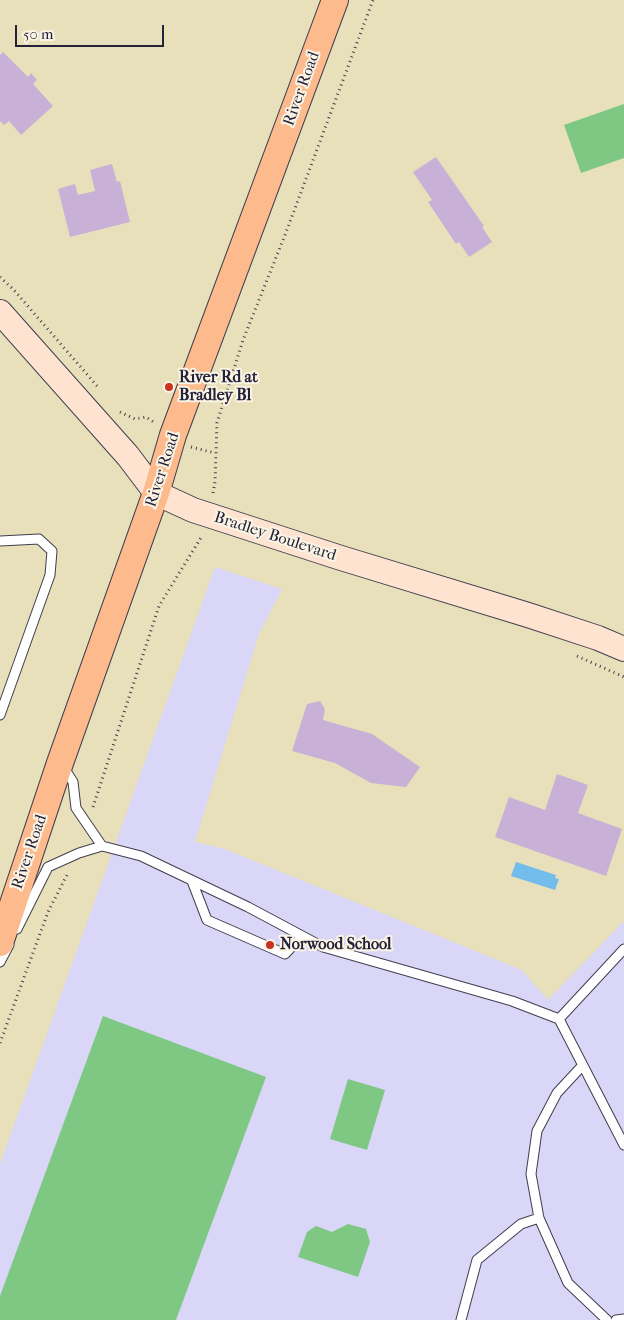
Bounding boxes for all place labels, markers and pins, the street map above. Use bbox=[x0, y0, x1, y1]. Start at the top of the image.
place label: River Rd at Bradley Bl bbox=[179, 368, 258, 406]
marker: River Rd at Bradley Bl bbox=[163, 381, 175, 393]
place label: Norwood School bbox=[280, 935, 391, 955]
marker: Norwood School bbox=[264, 939, 276, 951]

